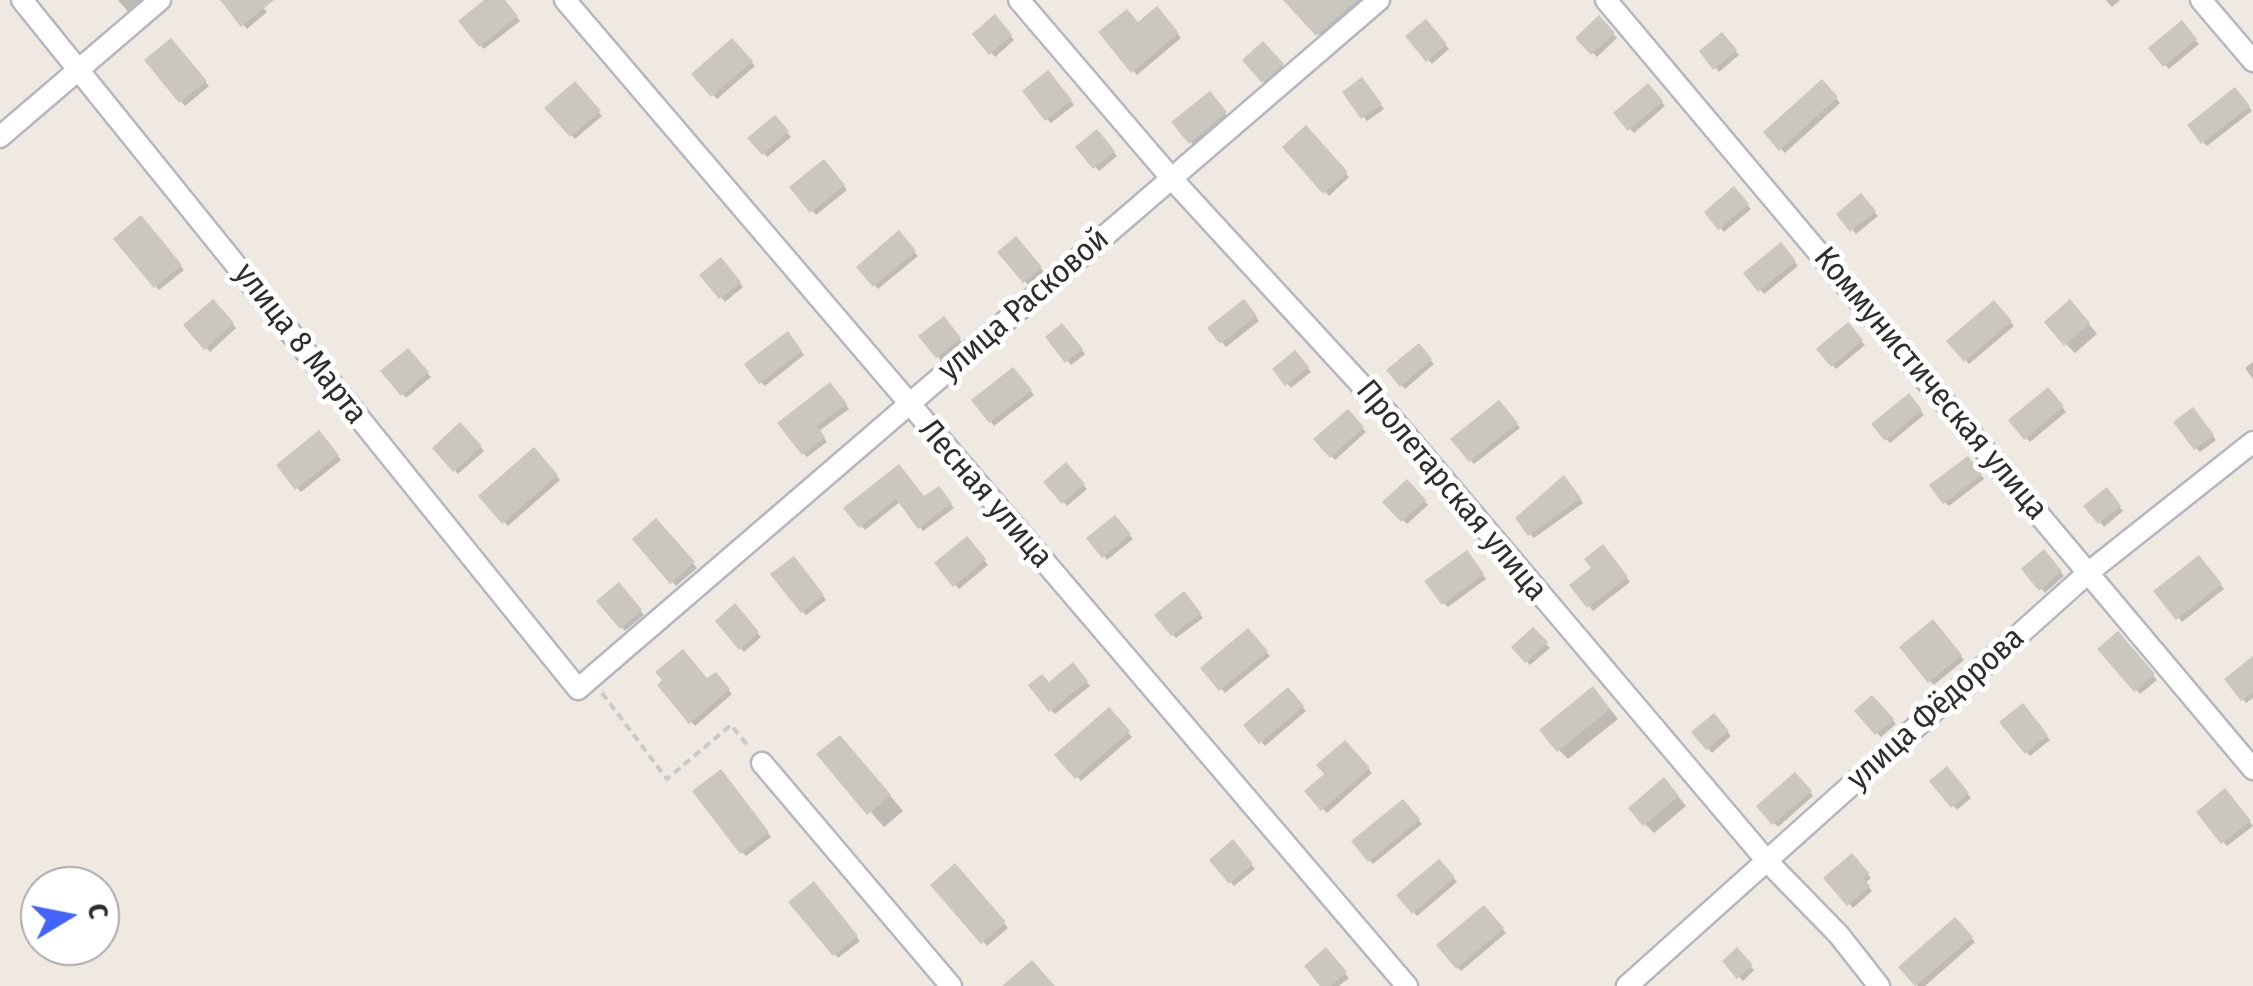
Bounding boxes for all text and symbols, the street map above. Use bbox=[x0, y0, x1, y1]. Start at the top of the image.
street label: улица Расковой bbox=[931, 220, 1117, 390]
street label: Коммунистическая улица bbox=[1805, 240, 2055, 528]
street label: улица 8 Марта bbox=[225, 256, 375, 432]
street label: Пролетарская улица bbox=[1347, 373, 1555, 609]
street label: Лесная улица bbox=[910, 412, 1060, 576]
street label: улица Фёдорова bbox=[1840, 619, 2032, 799]
north arrow bbox=[20, 866, 120, 966]
text: С bbox=[81, 901, 116, 921]

